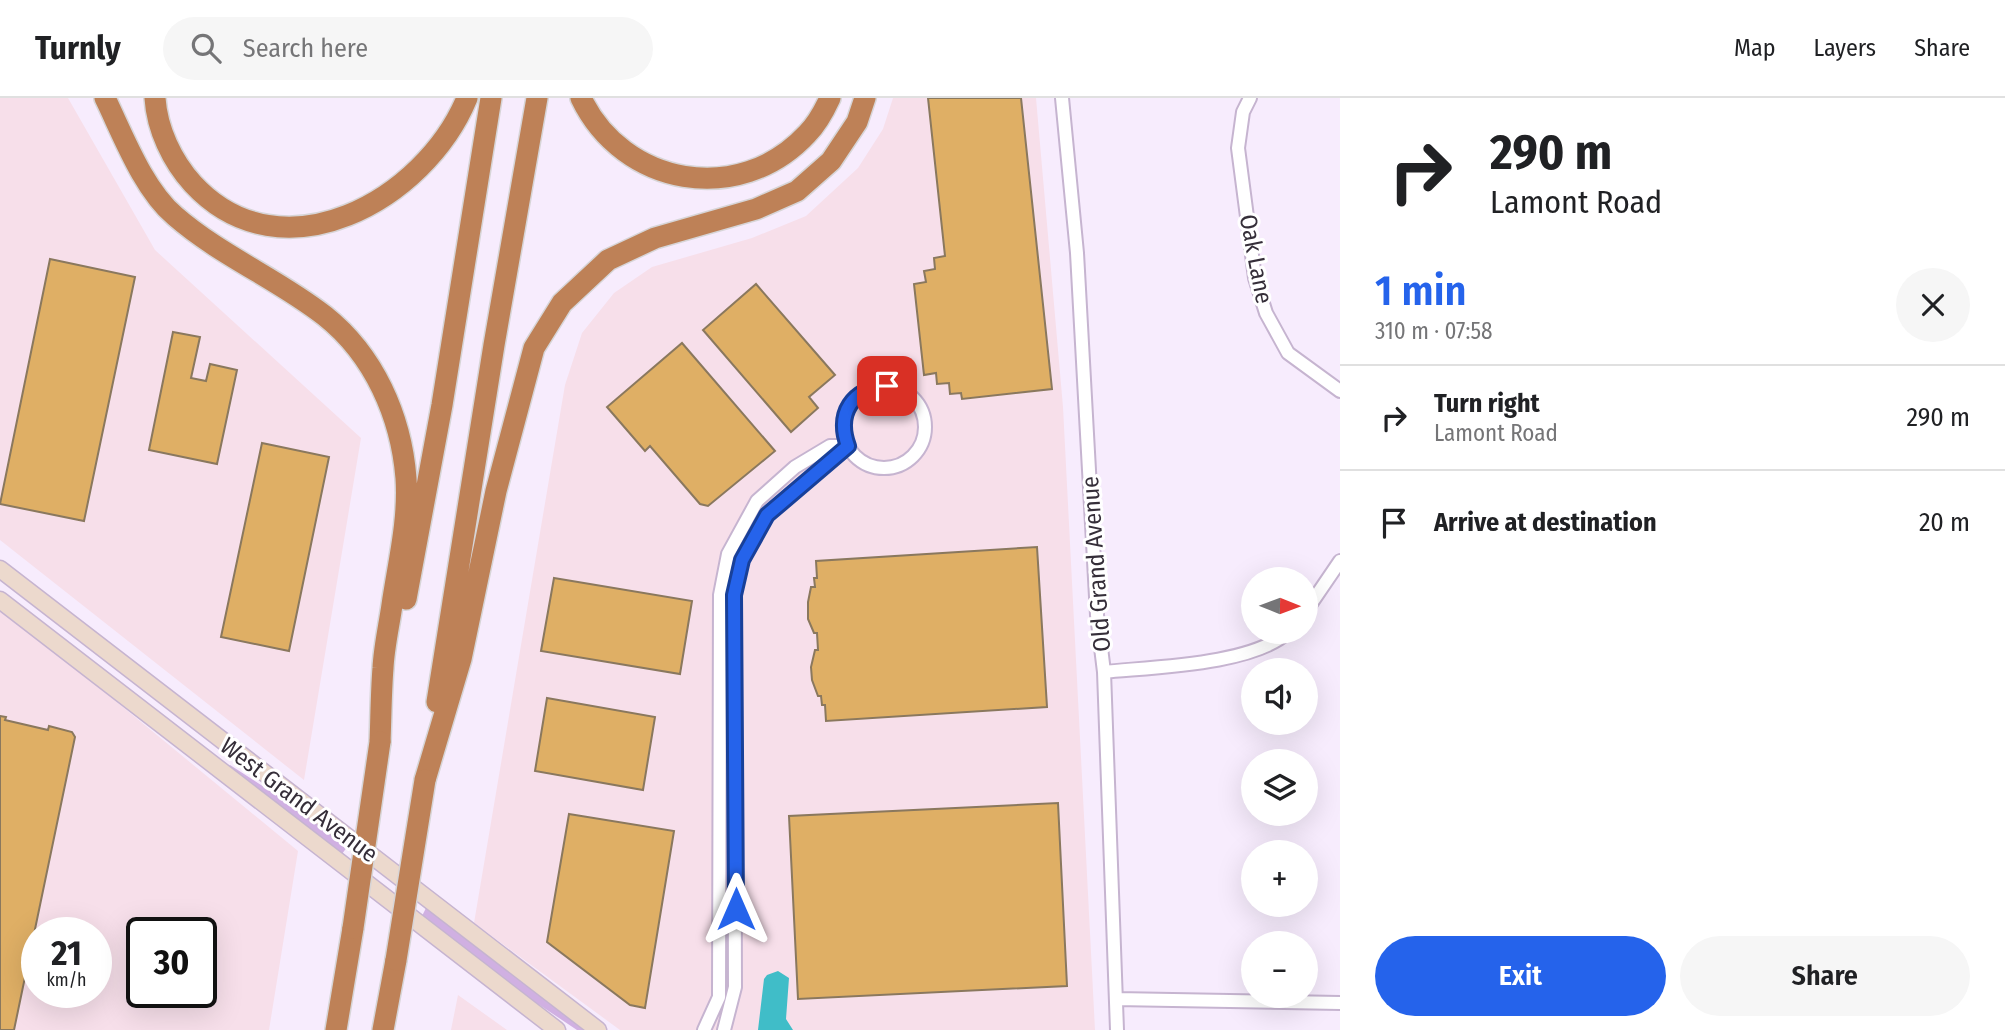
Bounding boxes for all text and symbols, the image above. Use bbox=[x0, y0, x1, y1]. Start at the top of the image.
search box bbox=[163, 17, 653, 80]
text: Turnly bbox=[35, 28, 121, 68]
icon: search bbox=[187, 29, 225, 67]
text: Search here bbox=[243, 33, 368, 64]
text: Map bbox=[1734, 34, 1776, 62]
text: Layers bbox=[1814, 34, 1876, 62]
text: Share bbox=[1914, 34, 1970, 62]
text: 290 m bbox=[1490, 123, 1612, 182]
icon: right bbox=[1375, 126, 1466, 217]
text: Lamont Road bbox=[1490, 183, 1662, 221]
street label: Oak Lane bbox=[1234, 212, 1278, 306]
text: 1 min bbox=[1375, 266, 1466, 316]
button: close bbox=[1896, 268, 1970, 342]
text: 310 m · 07:58 bbox=[1375, 317, 1492, 345]
pin bbox=[857, 356, 917, 416]
icon: arrive bbox=[868, 367, 906, 405]
text: Turn right bbox=[1434, 388, 1540, 419]
icon: right bbox=[1375, 399, 1413, 437]
text: 290 m bbox=[1906, 402, 1970, 433]
text: Lamont Road bbox=[1434, 419, 1558, 447]
street label: Old Grand Avenue bbox=[1076, 475, 1116, 653]
icon: arrive bbox=[1375, 504, 1413, 542]
text: Arrive at destination bbox=[1434, 507, 1657, 538]
text: 20 m bbox=[1919, 507, 1970, 538]
north arrow bbox=[1241, 567, 1318, 644]
map controls bbox=[1241, 567, 1318, 1008]
button: sound bbox=[1241, 658, 1318, 735]
street label: West Grand Avenue bbox=[215, 732, 383, 868]
button: layers bbox=[1241, 749, 1318, 826]
button: + bbox=[1241, 840, 1318, 917]
position arrow bbox=[699, 872, 773, 946]
speed limit sign: 30 bbox=[126, 917, 217, 1008]
button: − bbox=[1241, 931, 1318, 1008]
text: 21 bbox=[51, 932, 82, 974]
button: Exit bbox=[1375, 936, 1666, 1016]
button: Share bbox=[1680, 936, 1970, 1016]
text: km/h bbox=[46, 969, 87, 991]

